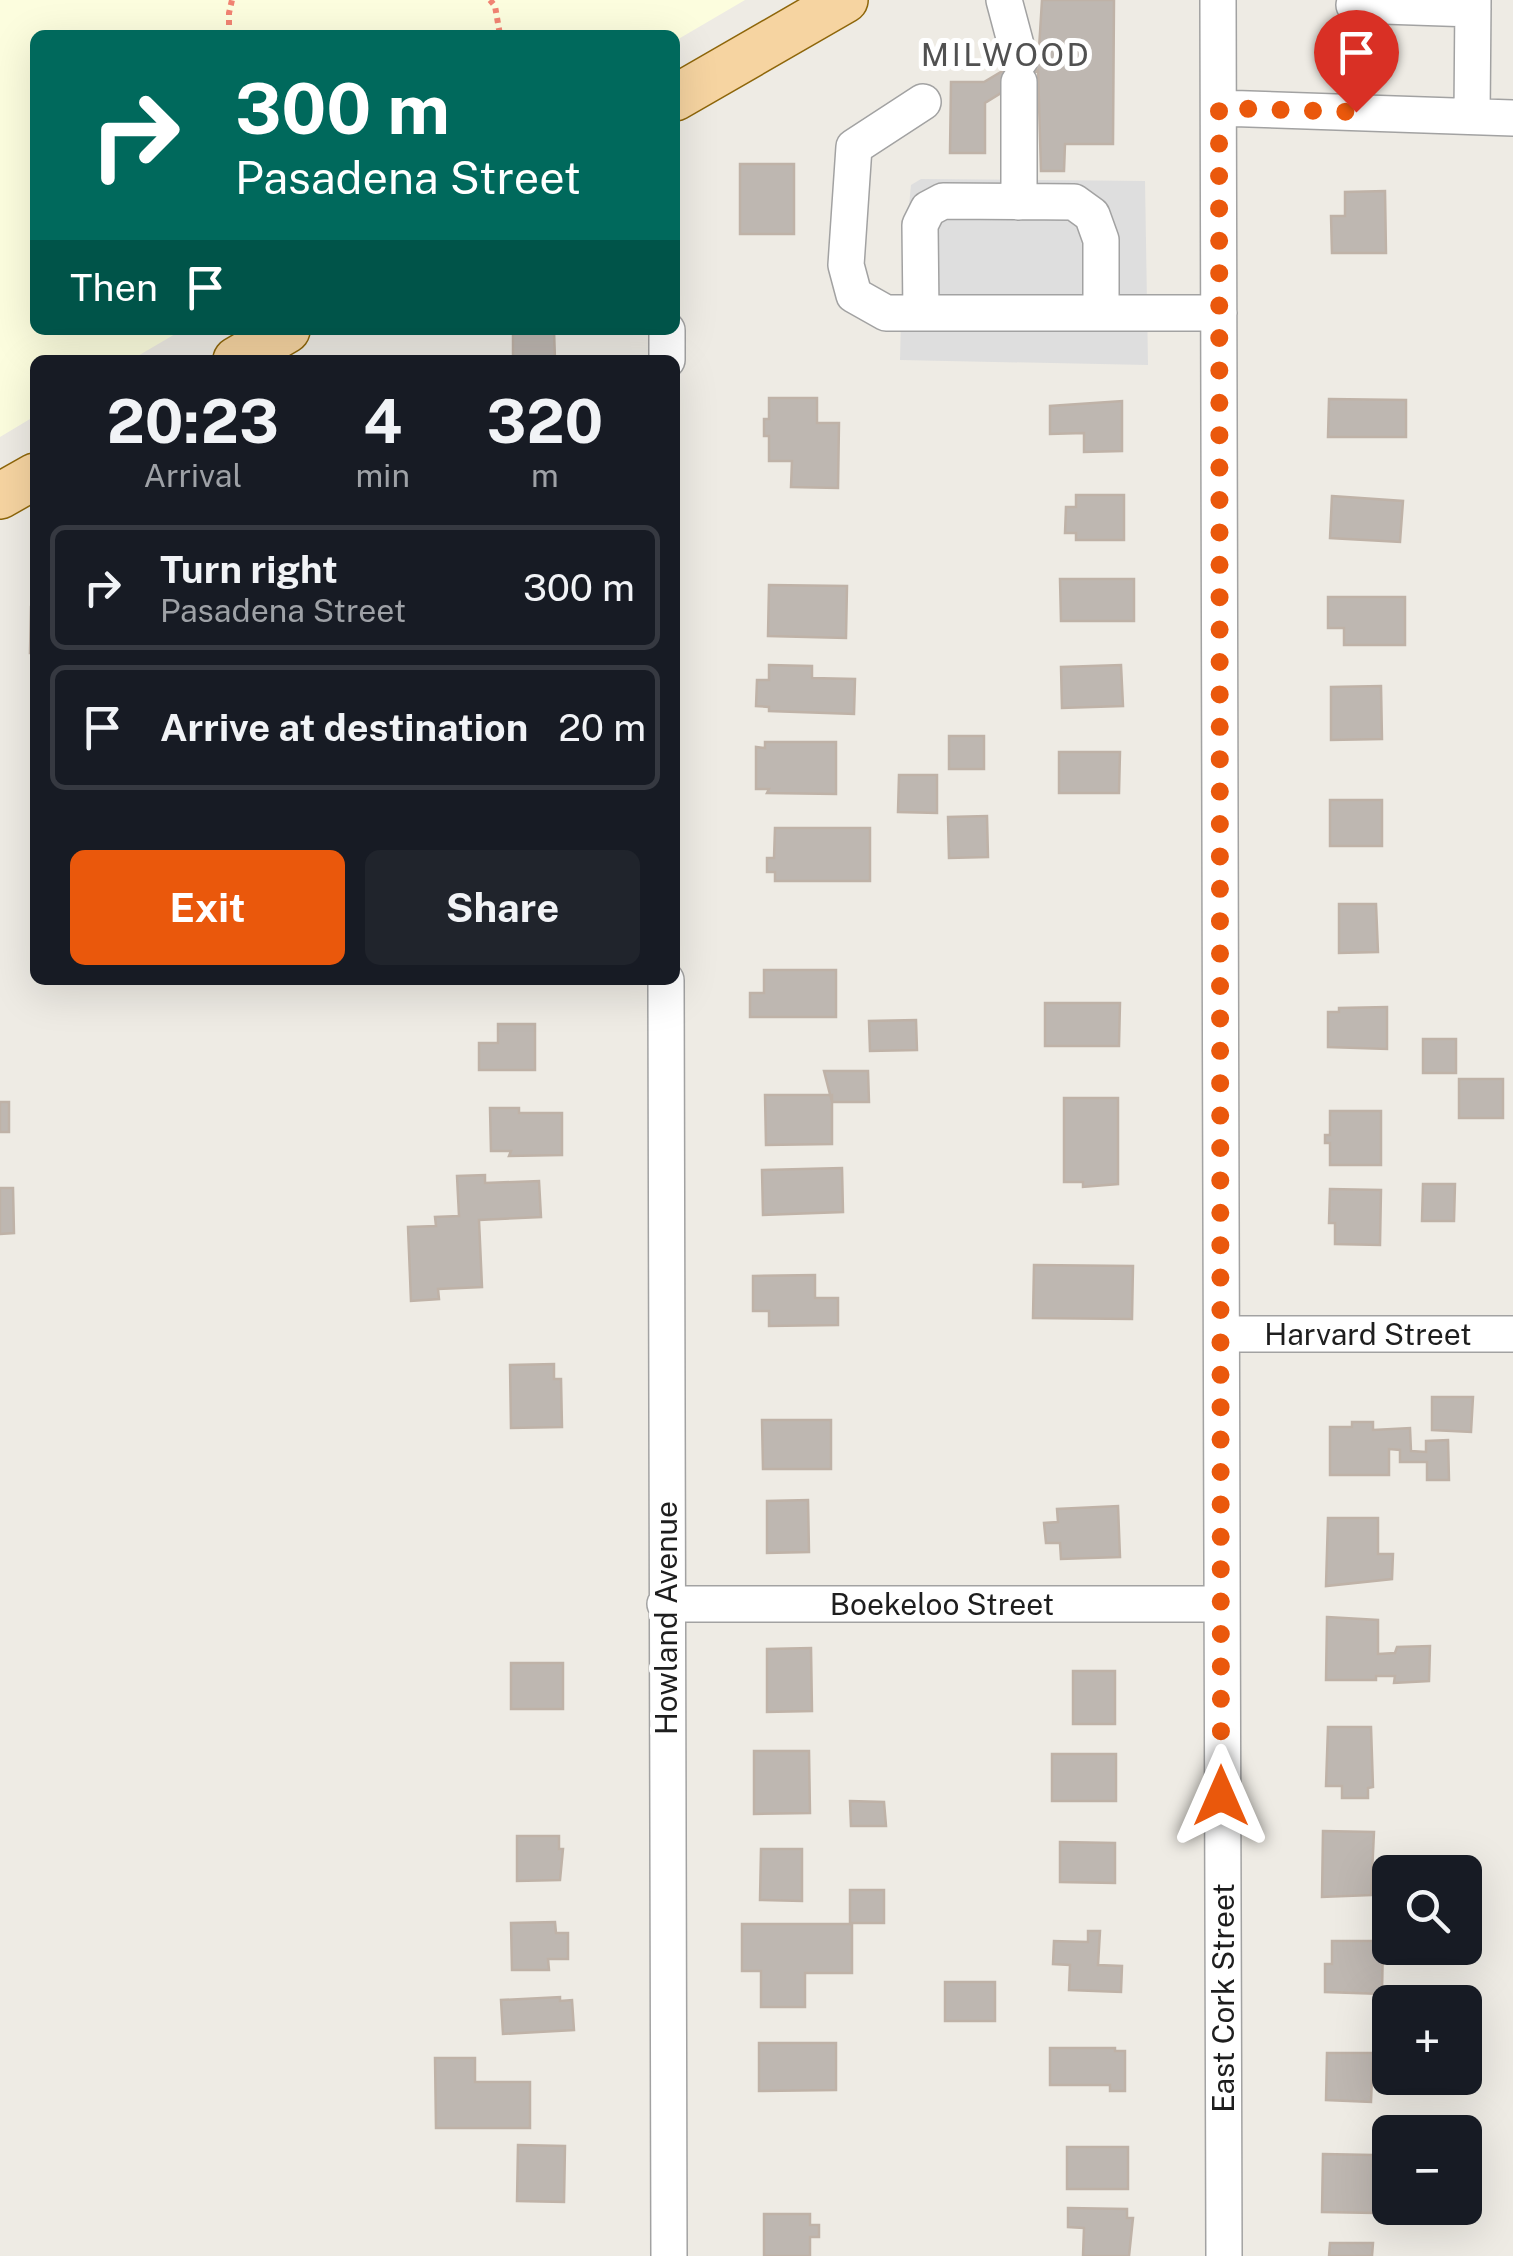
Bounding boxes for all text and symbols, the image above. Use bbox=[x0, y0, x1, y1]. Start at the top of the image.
pin bbox=[1314, 10, 1399, 113]
icon: arrive bbox=[1329, 25, 1384, 80]
district label: MILWOOD bbox=[921, 36, 1091, 73]
text: 300 m bbox=[235, 67, 450, 150]
icon: right bbox=[70, 70, 200, 200]
text: Pasadena Street bbox=[235, 151, 581, 204]
icon: arrive bbox=[178, 260, 233, 315]
text: Then bbox=[70, 265, 158, 310]
text: 20:23 bbox=[107, 386, 279, 457]
text: 4 bbox=[363, 386, 402, 457]
text: 320 bbox=[487, 386, 603, 457]
text: Arrival bbox=[143, 457, 242, 494]
text: min bbox=[356, 457, 410, 494]
text: m bbox=[531, 457, 559, 494]
text: Turn right bbox=[160, 547, 338, 592]
icon: right bbox=[75, 560, 130, 615]
text: 300 m bbox=[523, 565, 635, 610]
text: Pasadena Street bbox=[160, 592, 406, 629]
icon: arrive bbox=[75, 700, 130, 755]
text: Arrive at destination bbox=[160, 705, 528, 750]
text: 20 m bbox=[558, 705, 646, 750]
button: Exit bbox=[70, 850, 345, 965]
button: Share bbox=[365, 850, 640, 965]
street label: Harvard Street bbox=[1264, 1316, 1472, 1352]
street label: Howland Avenue bbox=[648, 1501, 684, 1735]
street label: Boekeloo Street bbox=[830, 1586, 1054, 1622]
position arrow bbox=[1169, 1744, 1273, 1848]
map controls bbox=[1372, 1855, 1482, 2225]
button: search bbox=[1372, 1855, 1482, 1965]
street label: East Cork Street bbox=[1205, 1883, 1241, 2113]
button: + bbox=[1372, 1985, 1482, 2095]
button: − bbox=[1372, 2115, 1482, 2225]

